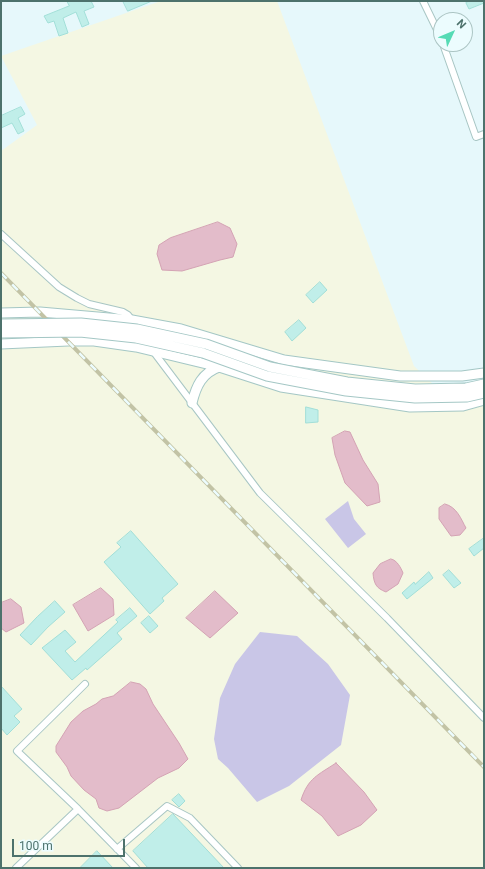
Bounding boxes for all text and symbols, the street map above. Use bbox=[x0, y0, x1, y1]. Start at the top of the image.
north arrow bbox=[433, 12, 473, 52]
text: N bbox=[454, 17, 469, 31]
scale bar bbox=[14, 831, 127, 857]
text: 100 m bbox=[19, 839, 53, 853]

